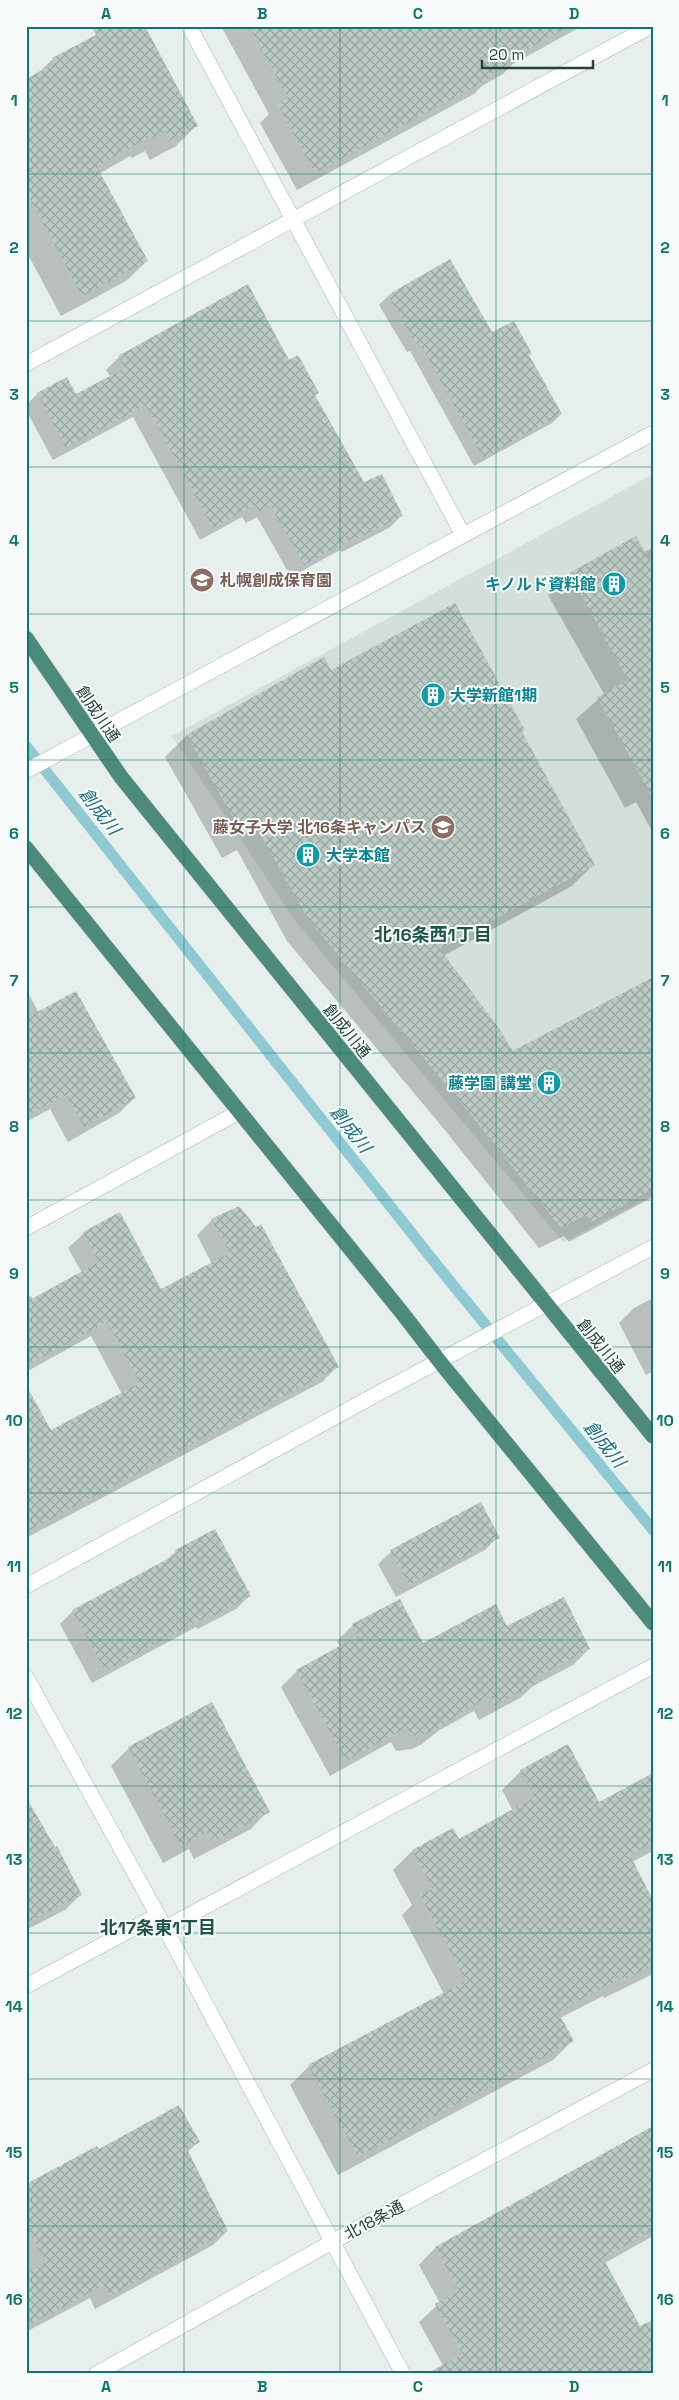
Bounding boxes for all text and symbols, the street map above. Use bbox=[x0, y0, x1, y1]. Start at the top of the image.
text: A bbox=[101, 3, 111, 24]
text: B bbox=[257, 3, 267, 24]
text: C bbox=[413, 3, 423, 24]
text: D bbox=[569, 3, 579, 24]
scale bar bbox=[482, 38, 593, 70]
text: 20 m bbox=[489, 45, 524, 64]
text: 1 bbox=[10, 90, 18, 111]
text: 1 bbox=[661, 90, 669, 111]
text: 2 bbox=[9, 237, 19, 258]
text: 2 bbox=[660, 237, 670, 258]
text: 3 bbox=[9, 384, 19, 405]
text: 3 bbox=[660, 384, 670, 405]
text: 4 bbox=[9, 530, 19, 551]
text: 4 bbox=[660, 530, 670, 551]
school or university icon: 札幌創成保育園 bbox=[189, 567, 215, 593]
place label: 札幌創成保育園 bbox=[220, 570, 332, 591]
building icon: キノルド資料館 bbox=[601, 571, 627, 597]
place label: キノルド資料館 bbox=[485, 574, 596, 595]
text: 5 bbox=[9, 677, 19, 698]
text: 5 bbox=[660, 677, 670, 698]
street label: 創成川通 bbox=[71, 682, 125, 746]
building icon: 大学新館1期 bbox=[420, 682, 446, 708]
place label: 大学新館1期 bbox=[450, 685, 537, 706]
water label: 創成川 bbox=[74, 783, 127, 841]
school or university icon: 藤女子大学 北16条キャンパス bbox=[430, 814, 456, 840]
place label: 藤女子大学 北16条キャンパス bbox=[213, 817, 426, 838]
text: 6 bbox=[9, 823, 19, 844]
text: 6 bbox=[660, 823, 670, 844]
building icon: 大学本館 bbox=[295, 842, 321, 868]
place label: 大学本館 bbox=[326, 845, 390, 866]
district label: 北16条西1丁目 bbox=[374, 923, 492, 946]
text: 7 bbox=[10, 970, 19, 991]
text: 7 bbox=[661, 970, 670, 991]
street label: 創成川通 bbox=[319, 1000, 375, 1062]
building icon: 藤学園 講堂 bbox=[536, 1070, 562, 1096]
place label: 藤学園 講堂 bbox=[448, 1073, 532, 1094]
water label: 創成川 bbox=[325, 1101, 378, 1159]
text: 8 bbox=[9, 1116, 19, 1137]
text: 8 bbox=[660, 1116, 670, 1137]
text: 9 bbox=[9, 1263, 19, 1284]
text: 9 bbox=[660, 1263, 670, 1284]
street label: 創成川通 bbox=[573, 1315, 629, 1377]
text: 10 bbox=[5, 1410, 23, 1431]
text: 10 bbox=[656, 1410, 674, 1431]
water label: 創成川 bbox=[579, 1416, 632, 1474]
text: 11 bbox=[7, 1556, 21, 1577]
text: 11 bbox=[658, 1556, 672, 1577]
text: 12 bbox=[6, 1703, 22, 1724]
text: 12 bbox=[657, 1703, 673, 1724]
text: 13 bbox=[6, 1849, 23, 1870]
text: 13 bbox=[657, 1849, 674, 1870]
district label: 北17条東1丁目 bbox=[100, 1916, 216, 1939]
text: 14 bbox=[5, 1996, 23, 2017]
text: 14 bbox=[656, 1996, 674, 2017]
text: 15 bbox=[6, 2142, 23, 2163]
text: 15 bbox=[657, 2142, 674, 2163]
street label: 北18条通 bbox=[341, 2196, 407, 2244]
text: 16 bbox=[5, 2289, 23, 2310]
text: 16 bbox=[656, 2289, 674, 2310]
text: A bbox=[101, 2376, 111, 2397]
text: B bbox=[257, 2376, 267, 2397]
text: C bbox=[413, 2376, 423, 2397]
text: D bbox=[569, 2376, 579, 2397]

